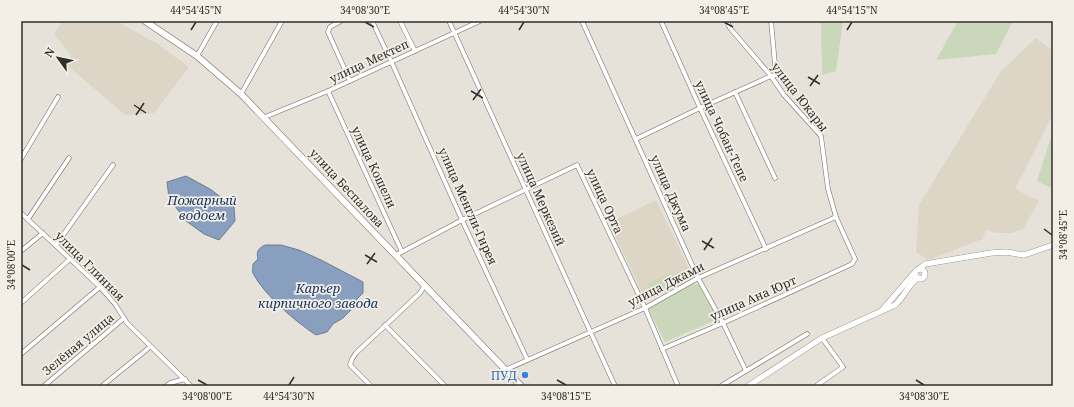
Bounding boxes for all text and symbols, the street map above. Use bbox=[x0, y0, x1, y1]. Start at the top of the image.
text: 44°54'45"N bbox=[170, 3, 222, 17]
text: 34°08'30"E bbox=[340, 3, 390, 17]
text: 44°54'30"N bbox=[498, 3, 550, 17]
text: 34°08'45"E bbox=[699, 3, 749, 17]
text: 44°54'15"N bbox=[826, 3, 878, 17]
street label: улица Мектеп bbox=[326, 35, 412, 87]
north arrow bbox=[38, 38, 78, 78]
text: N bbox=[41, 44, 58, 60]
street label: улица Юкары bbox=[767, 59, 833, 135]
street label: улица Чобан-Тепе bbox=[691, 78, 753, 184]
street label: улица Кошели bbox=[348, 123, 400, 211]
street label: улица Беспалова bbox=[306, 145, 388, 231]
street label: улица Менгли-Гирея bbox=[434, 145, 502, 267]
street label: улица Меркезий bbox=[513, 149, 569, 249]
street label: улица Джума bbox=[647, 152, 696, 234]
street label: улица Орта bbox=[583, 166, 628, 236]
water label: Пожарный водоем bbox=[166, 191, 237, 224]
text: 34°08'45"E bbox=[1056, 210, 1070, 260]
street label: улица Глинная bbox=[51, 227, 129, 305]
text: 34°08'00"E bbox=[4, 240, 18, 290]
street label: улица Джами bbox=[625, 257, 707, 311]
street label: улица Ана Юрт bbox=[707, 271, 799, 325]
water label: Карьер кирпичного завода bbox=[258, 279, 379, 312]
street label: Зелёная улица bbox=[38, 309, 118, 379]
place label: ПУД bbox=[491, 367, 517, 384]
marker: ПУД bbox=[520, 370, 530, 380]
text: 34°08'00"E bbox=[182, 389, 232, 403]
text: 44°54'30"N bbox=[263, 389, 315, 403]
text: 34°08'15"E bbox=[541, 389, 591, 403]
text: 34°08'30"E bbox=[899, 389, 949, 403]

